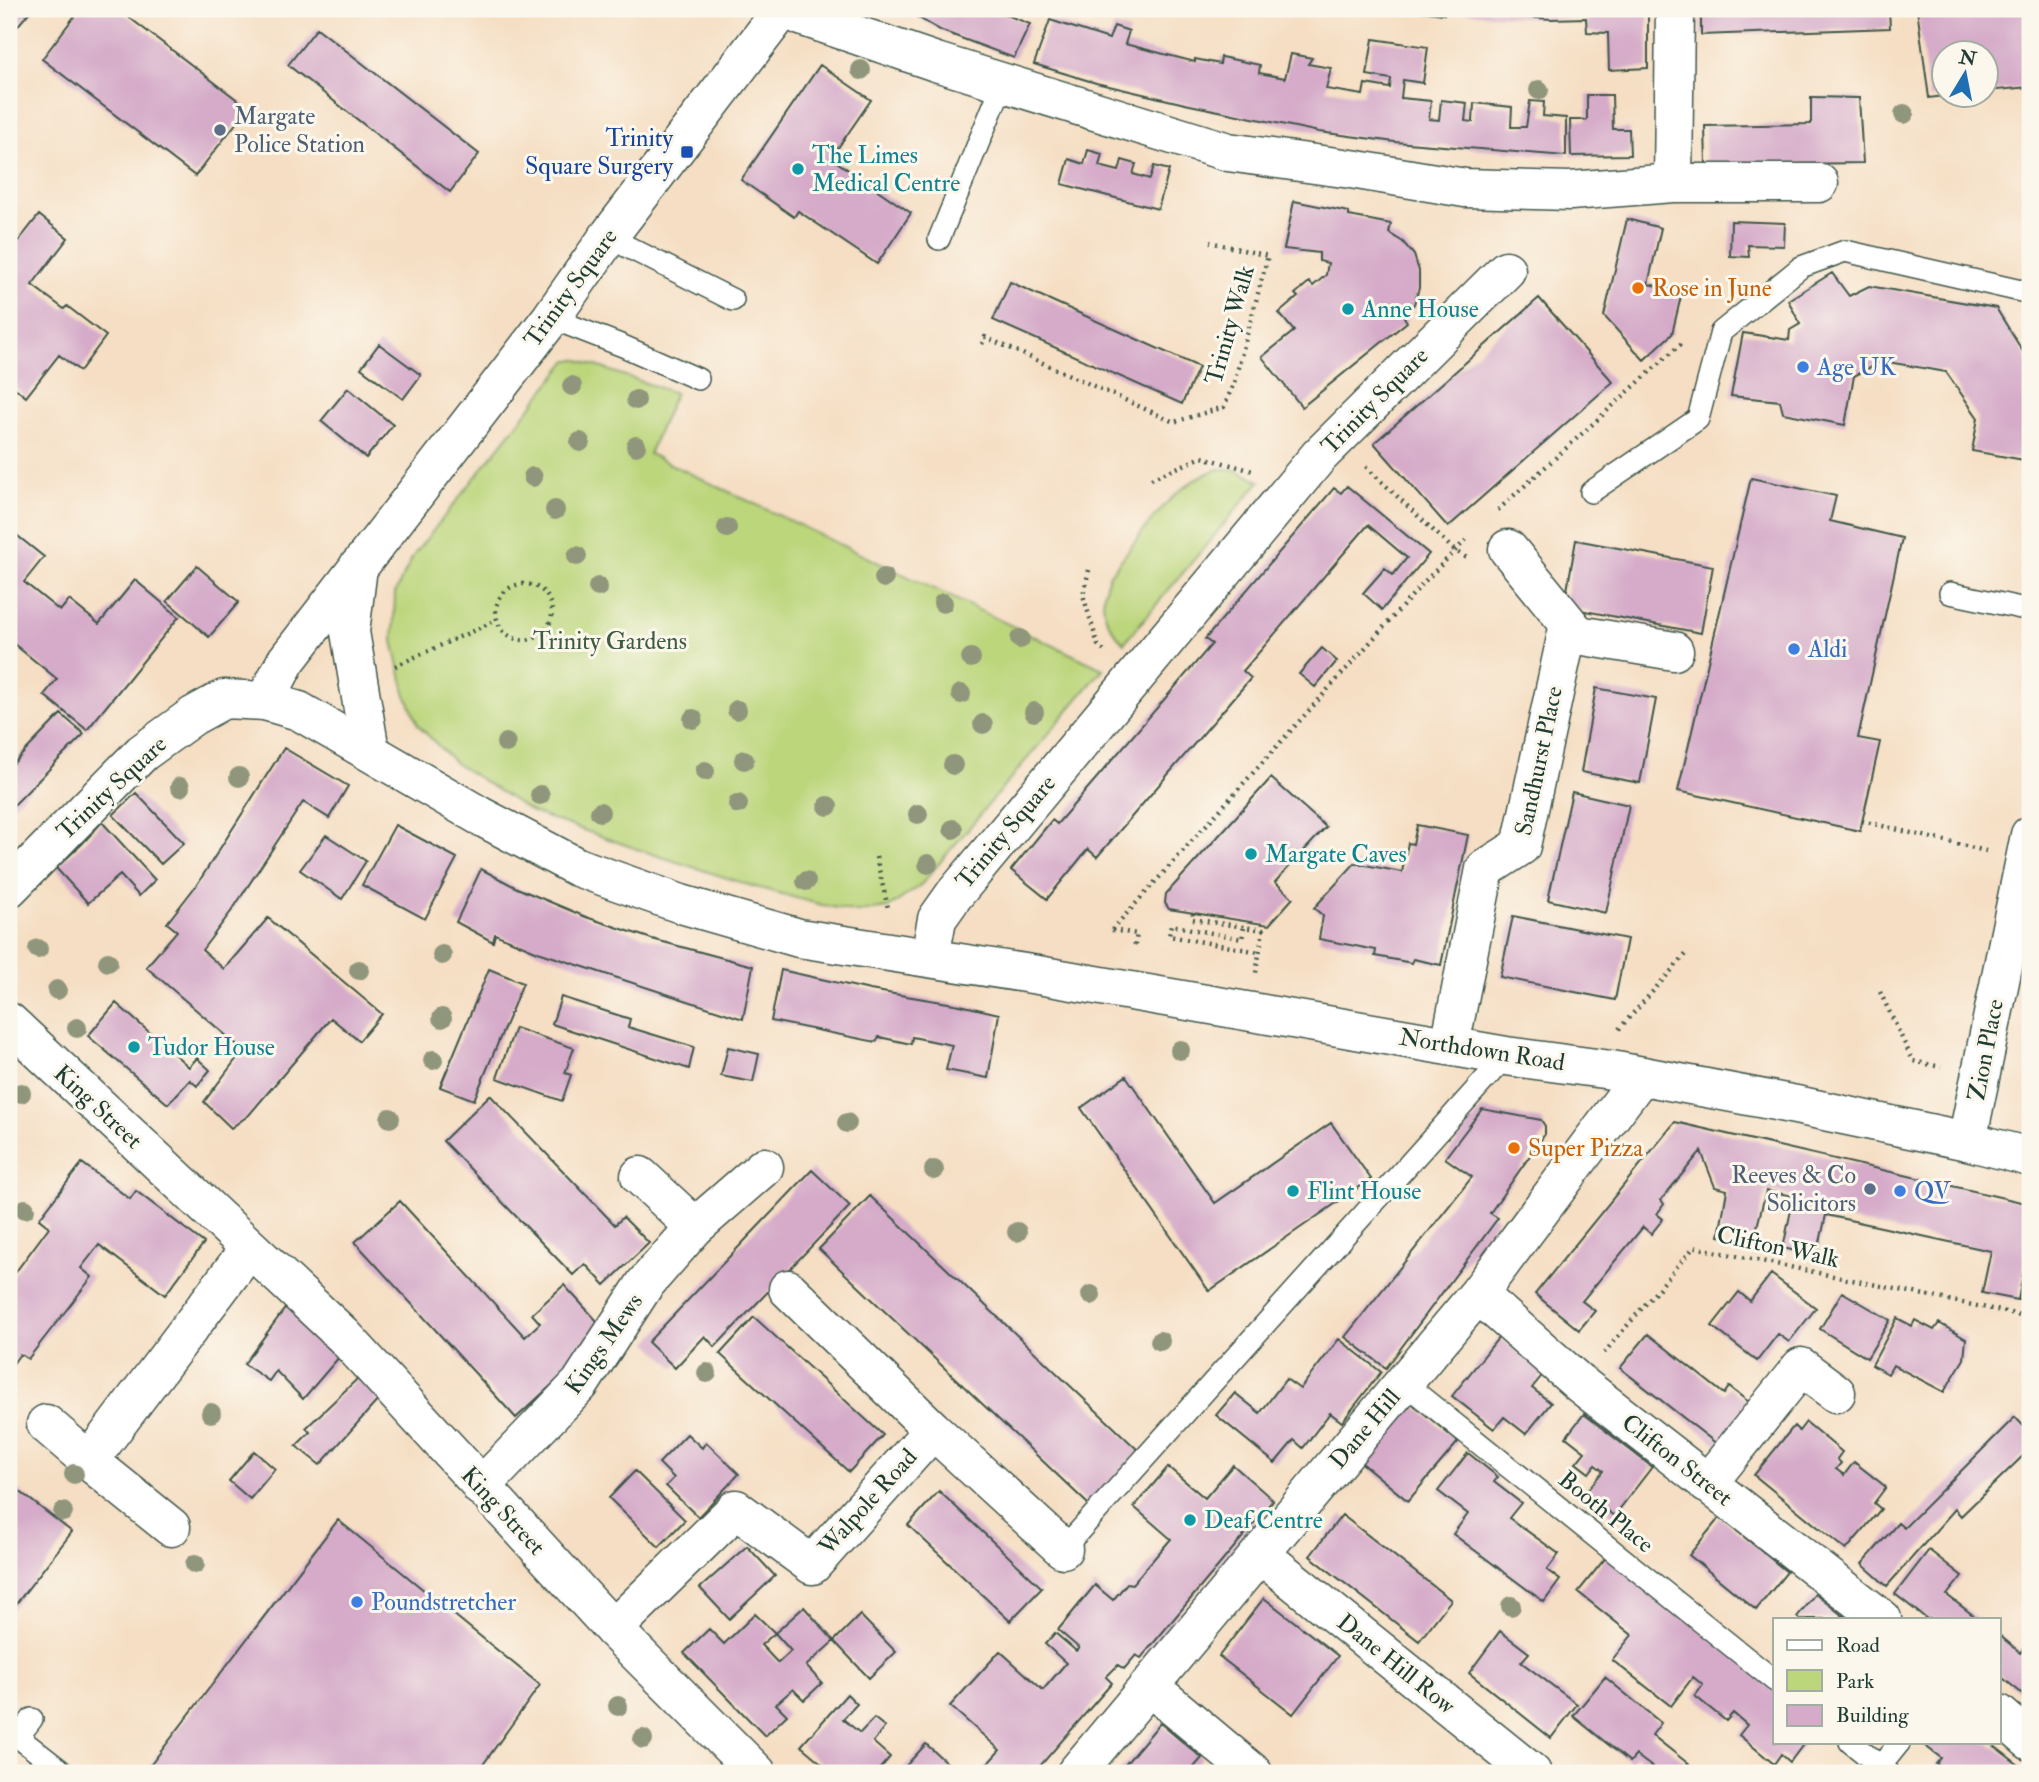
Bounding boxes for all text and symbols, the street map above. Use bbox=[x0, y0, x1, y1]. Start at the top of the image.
north arrow bbox=[1930, 38, 2000, 108]
text: N bbox=[1956, 45, 1979, 72]
place label: Margate Police Station bbox=[234, 101, 365, 160]
marker: Margate Police Station bbox=[212, 122, 228, 138]
place label: Trinity Square Surgery bbox=[525, 123, 673, 182]
place label: The Limes Medical Centre bbox=[812, 140, 960, 199]
marker: Trinity Square Surgery bbox=[679, 144, 695, 160]
marker: The Limes Medical Centre bbox=[790, 161, 806, 177]
street label: Trinity Square bbox=[517, 222, 625, 354]
street label: Trinity Walk bbox=[1198, 261, 1262, 388]
place label: Rose in June bbox=[1652, 273, 1772, 304]
marker: Rose in June bbox=[1630, 280, 1646, 296]
place label: Anne House bbox=[1361, 294, 1479, 325]
marker: Anne House bbox=[1340, 301, 1356, 317]
street label: Trinity Square bbox=[1315, 341, 1435, 461]
place label: Age UK bbox=[1816, 352, 1896, 383]
marker: Age UK bbox=[1795, 359, 1811, 375]
park label: Trinity Gardens bbox=[533, 626, 687, 657]
place label: Aldi bbox=[1807, 634, 1848, 665]
marker: Aldi bbox=[1786, 641, 1802, 657]
street label: Sandhurst Place bbox=[1508, 683, 1570, 839]
street label: Trinity Square bbox=[50, 729, 174, 847]
street label: Trinity Square bbox=[949, 769, 1063, 895]
place label: Margate Caves bbox=[1265, 839, 1407, 870]
marker: Margate Caves bbox=[1243, 846, 1259, 862]
street label: Zion Place bbox=[1961, 996, 2011, 1104]
street label: Northdown Road bbox=[1397, 1022, 1567, 1078]
place label: Tudor House bbox=[148, 1032, 275, 1063]
marker: Tudor House bbox=[126, 1039, 142, 1055]
street label: King Street bbox=[47, 1058, 149, 1156]
place label: Super Pizza bbox=[1528, 1133, 1644, 1164]
marker: Super Pizza bbox=[1506, 1140, 1522, 1156]
place label: Reeves & Co Solicitors bbox=[1731, 1160, 1856, 1219]
place label: Flint House bbox=[1307, 1176, 1421, 1207]
place label: QV bbox=[1914, 1176, 1952, 1207]
marker: Reeves & Co Solicitors bbox=[1862, 1181, 1878, 1197]
marker: Flint House bbox=[1285, 1183, 1301, 1199]
marker: QV bbox=[1892, 1183, 1908, 1199]
street label: Clifton Walk bbox=[1714, 1219, 1843, 1275]
street label: Kings Mews bbox=[558, 1287, 650, 1401]
street label: Dane Hill bbox=[1323, 1383, 1407, 1475]
street label: Clifton Street bbox=[1615, 1407, 1739, 1513]
street label: Walpole Road bbox=[811, 1442, 924, 1563]
street label: King Street bbox=[454, 1460, 552, 1562]
street label: Booth Place bbox=[1552, 1464, 1660, 1560]
place label: Deaf Centre bbox=[1204, 1505, 1323, 1536]
marker: Deaf Centre bbox=[1182, 1512, 1198, 1528]
place label: Poundstretcher bbox=[371, 1587, 516, 1618]
marker: Poundstretcher bbox=[349, 1594, 365, 1610]
street label: Dane Hill Row bbox=[1331, 1607, 1462, 1722]
legend bbox=[1773, 1618, 2000, 1744]
text: Road bbox=[1836, 1632, 1881, 1659]
text: Park bbox=[1836, 1668, 1874, 1695]
text: Building bbox=[1836, 1702, 1909, 1729]

